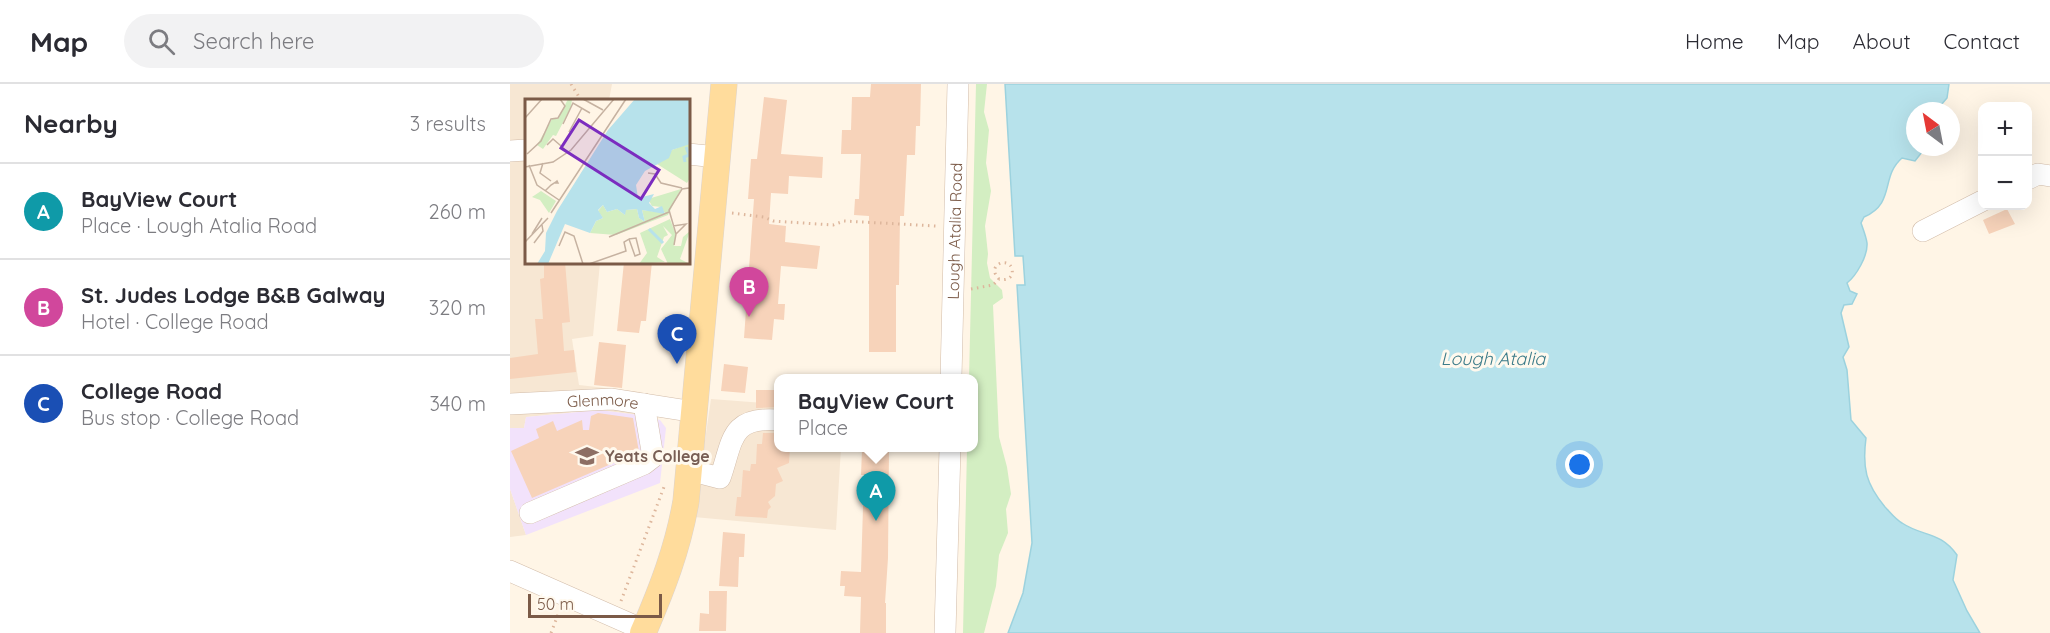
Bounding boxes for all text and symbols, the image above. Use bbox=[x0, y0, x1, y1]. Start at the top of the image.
search box bbox=[124, 14, 544, 68]
text: Map bbox=[30, 24, 88, 59]
icon: search bbox=[145, 25, 178, 58]
text: Search here bbox=[193, 27, 315, 55]
text: Home bbox=[1685, 28, 1744, 54]
text: Map bbox=[1777, 28, 1820, 54]
text: About bbox=[1853, 28, 1911, 54]
text: Contact bbox=[1944, 28, 2020, 54]
inset map bbox=[525, 99, 690, 264]
north arrow bbox=[1906, 102, 1960, 156]
map controls bbox=[1978, 102, 2032, 210]
button: + bbox=[1978, 102, 2032, 156]
text: Nearby bbox=[24, 107, 118, 140]
text: 3 results bbox=[410, 111, 486, 136]
button: − bbox=[1978, 156, 2032, 210]
street label: Lough Atalia Road bbox=[943, 162, 966, 300]
text: BayView Court bbox=[81, 185, 237, 213]
text: A bbox=[37, 199, 50, 224]
text: 260 m bbox=[429, 199, 486, 224]
text: Place · Lough Atalia Road bbox=[81, 213, 317, 238]
pin: B bbox=[730, 268, 768, 317]
text: St. Judes Lodge B&B Galway bbox=[81, 281, 385, 309]
text: B bbox=[37, 295, 50, 320]
text: 320 m bbox=[429, 295, 486, 320]
text: Hotel · College Road bbox=[81, 309, 269, 334]
pin: C bbox=[658, 314, 696, 364]
water label: Lough Atalia bbox=[1441, 347, 1546, 370]
popup bbox=[774, 374, 978, 452]
text: College Road bbox=[81, 377, 222, 405]
text: BayView Court bbox=[798, 387, 954, 415]
street label: Glenmore bbox=[566, 389, 640, 413]
text: C bbox=[37, 391, 50, 416]
text: 340 m bbox=[429, 391, 486, 416]
text: Bus stop · College Road bbox=[81, 405, 299, 430]
text: Place bbox=[798, 415, 848, 440]
school or university icon: Yeats College bbox=[574, 443, 600, 469]
place label: Yeats College bbox=[605, 446, 710, 466]
your location bbox=[1565, 450, 1594, 479]
pin: A bbox=[856, 472, 896, 521]
scale bar bbox=[528, 591, 662, 618]
text: 50 m bbox=[537, 594, 574, 614]

